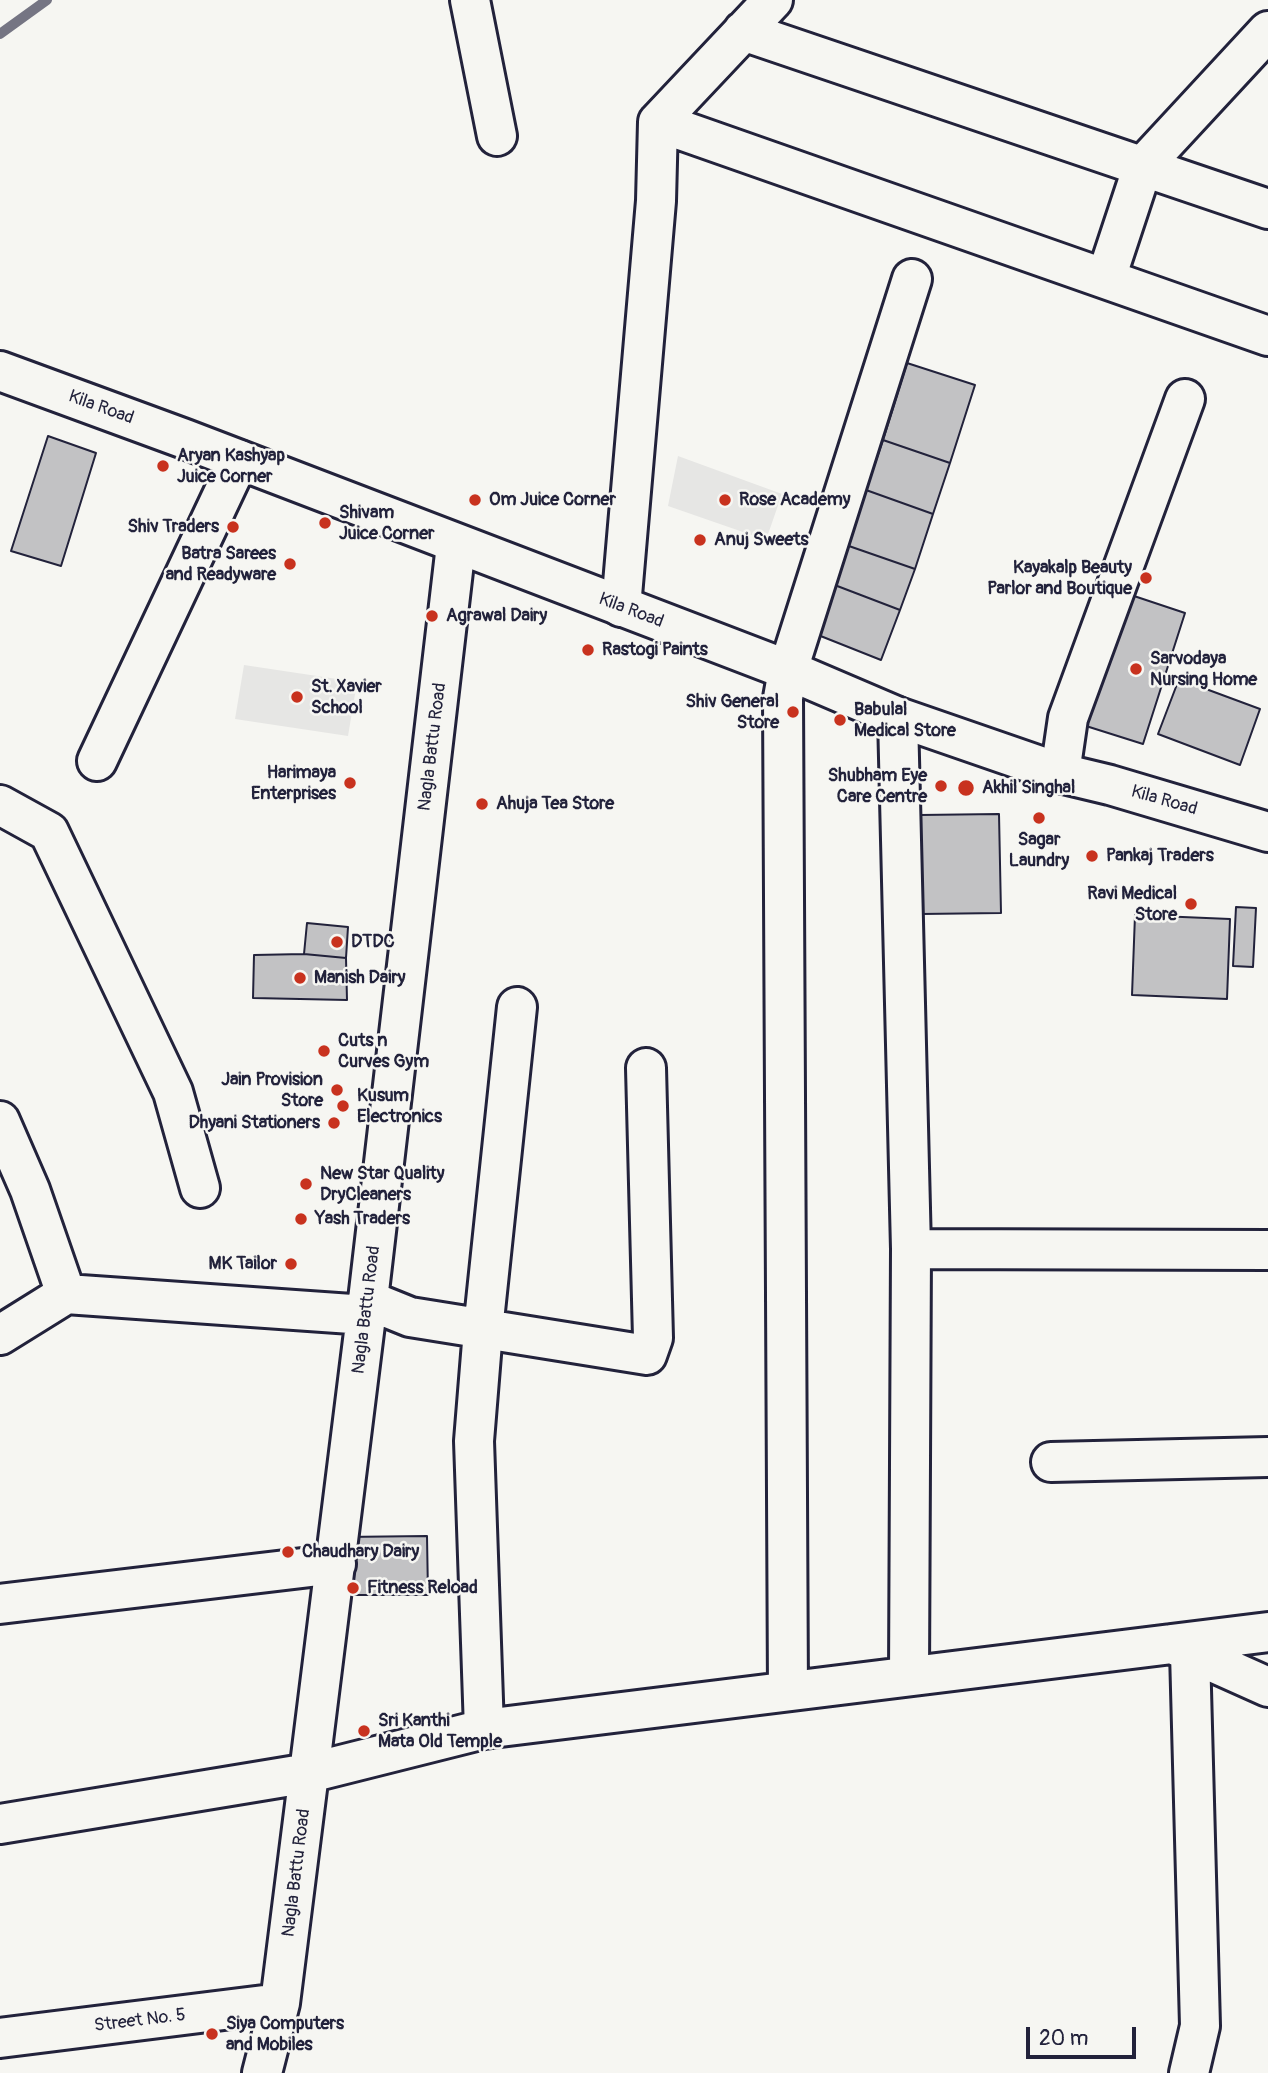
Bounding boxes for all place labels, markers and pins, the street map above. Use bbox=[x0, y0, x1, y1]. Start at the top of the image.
place label: Aryan Kashyap Juice Corner bbox=[177, 445, 285, 488]
marker: Aryan Kashyap Juice Corner bbox=[155, 458, 171, 474]
place label: Om Juice Corner bbox=[489, 489, 616, 511]
place label: Rose Academy bbox=[739, 489, 850, 511]
marker: Om Juice Corner bbox=[467, 492, 483, 508]
marker: Rose Academy bbox=[717, 492, 733, 508]
place label: Shivam Juice Corner bbox=[339, 502, 434, 544]
marker: Shivam Juice Corner bbox=[317, 515, 333, 531]
place label: Shiv Traders bbox=[128, 516, 219, 538]
marker: Shiv Traders bbox=[225, 519, 241, 535]
place label: Anuj Sweets bbox=[714, 529, 809, 551]
marker: Anuj Sweets bbox=[692, 532, 708, 548]
place label: Batra Sarees and Readyware bbox=[166, 543, 276, 586]
marker: Batra Sarees and Readyware bbox=[282, 556, 298, 572]
place label: Kayakalp Beauty Parlor and Boutique bbox=[987, 557, 1132, 600]
marker: Kayakalp Beauty Parlor and Boutique bbox=[1138, 570, 1154, 586]
place label: Agrawal Dairy bbox=[446, 605, 547, 627]
marker: Agrawal Dairy bbox=[424, 608, 440, 624]
place label: Rastogi Paints bbox=[602, 639, 708, 661]
marker: Rastogi Paints bbox=[580, 642, 596, 658]
place label: Sarvodaya Nursing Home bbox=[1150, 648, 1257, 690]
marker: Sarvodaya Nursing Home bbox=[1128, 661, 1144, 677]
place label: St. Xavier School bbox=[311, 676, 382, 718]
marker: St. Xavier School bbox=[289, 689, 305, 705]
place label: Shiv General Store bbox=[686, 691, 779, 734]
place label: Babulal Medical Store bbox=[854, 699, 956, 742]
marker: Shiv General Store bbox=[785, 704, 801, 720]
marker: Babulal Medical Store bbox=[832, 712, 848, 728]
place label: Harimaya Enterprises bbox=[251, 762, 336, 804]
place label: Shubham Eye Care Centre bbox=[828, 765, 927, 808]
marker: Harimaya Enterprises bbox=[342, 775, 358, 791]
place label: Akhil Singhal bbox=[982, 777, 1075, 799]
marker: Shubham Eye Care Centre bbox=[933, 778, 949, 794]
marker: Akhil Singhal bbox=[956, 778, 976, 798]
place label: Ahuja Tea Store bbox=[496, 793, 614, 815]
marker: Ahuja Tea Store bbox=[474, 796, 490, 812]
marker: Sagar Laundry bbox=[1031, 810, 1047, 826]
place label: Sagar Laundry bbox=[1009, 829, 1069, 872]
place label: Pankaj Traders bbox=[1106, 845, 1214, 867]
marker: Pankaj Traders bbox=[1084, 848, 1100, 864]
place label: Ravi Medical Store bbox=[1087, 883, 1177, 926]
marker: Ravi Medical Store bbox=[1183, 896, 1199, 912]
place label: DTDC bbox=[351, 931, 395, 953]
marker: DTDC bbox=[329, 934, 345, 950]
place label: Manish Dairy bbox=[314, 967, 406, 989]
marker: Manish Dairy bbox=[292, 970, 308, 986]
place label: Cuts n Curves Gym bbox=[338, 1030, 429, 1072]
marker: Cuts n Curves Gym bbox=[316, 1043, 332, 1059]
place label: Jain Provision Store bbox=[221, 1069, 323, 1112]
marker: Jain Provision Store bbox=[329, 1082, 345, 1098]
place label: Kusum Electronics bbox=[357, 1085, 442, 1128]
marker: Kusum Electronics bbox=[335, 1098, 351, 1114]
place label: Dhyani Stationers bbox=[188, 1112, 320, 1134]
marker: Dhyani Stationers bbox=[326, 1115, 342, 1131]
place label: New Star Quality DryCleaners bbox=[320, 1163, 444, 1206]
marker: New Star Quality DryCleaners bbox=[298, 1176, 314, 1192]
place label: Yash Traders bbox=[315, 1208, 410, 1230]
marker: Yash Traders bbox=[293, 1211, 309, 1227]
place label: MK Tailor bbox=[208, 1253, 277, 1275]
marker: MK Tailor bbox=[283, 1256, 299, 1272]
place label: Chaudhary Dairy bbox=[302, 1541, 419, 1563]
marker: Chaudhary Dairy bbox=[280, 1544, 296, 1560]
place label: Fitness Reload bbox=[367, 1577, 478, 1599]
marker: Fitness Reload bbox=[345, 1580, 361, 1596]
place label: Sri Kanthi Mata Old Temple bbox=[378, 1710, 502, 1752]
marker: Sri Kanthi Mata Old Temple bbox=[356, 1723, 372, 1739]
place label: Siya Computers and Mobiles bbox=[226, 2013, 344, 2056]
marker: Siya Computers and Mobiles bbox=[204, 2026, 220, 2042]

